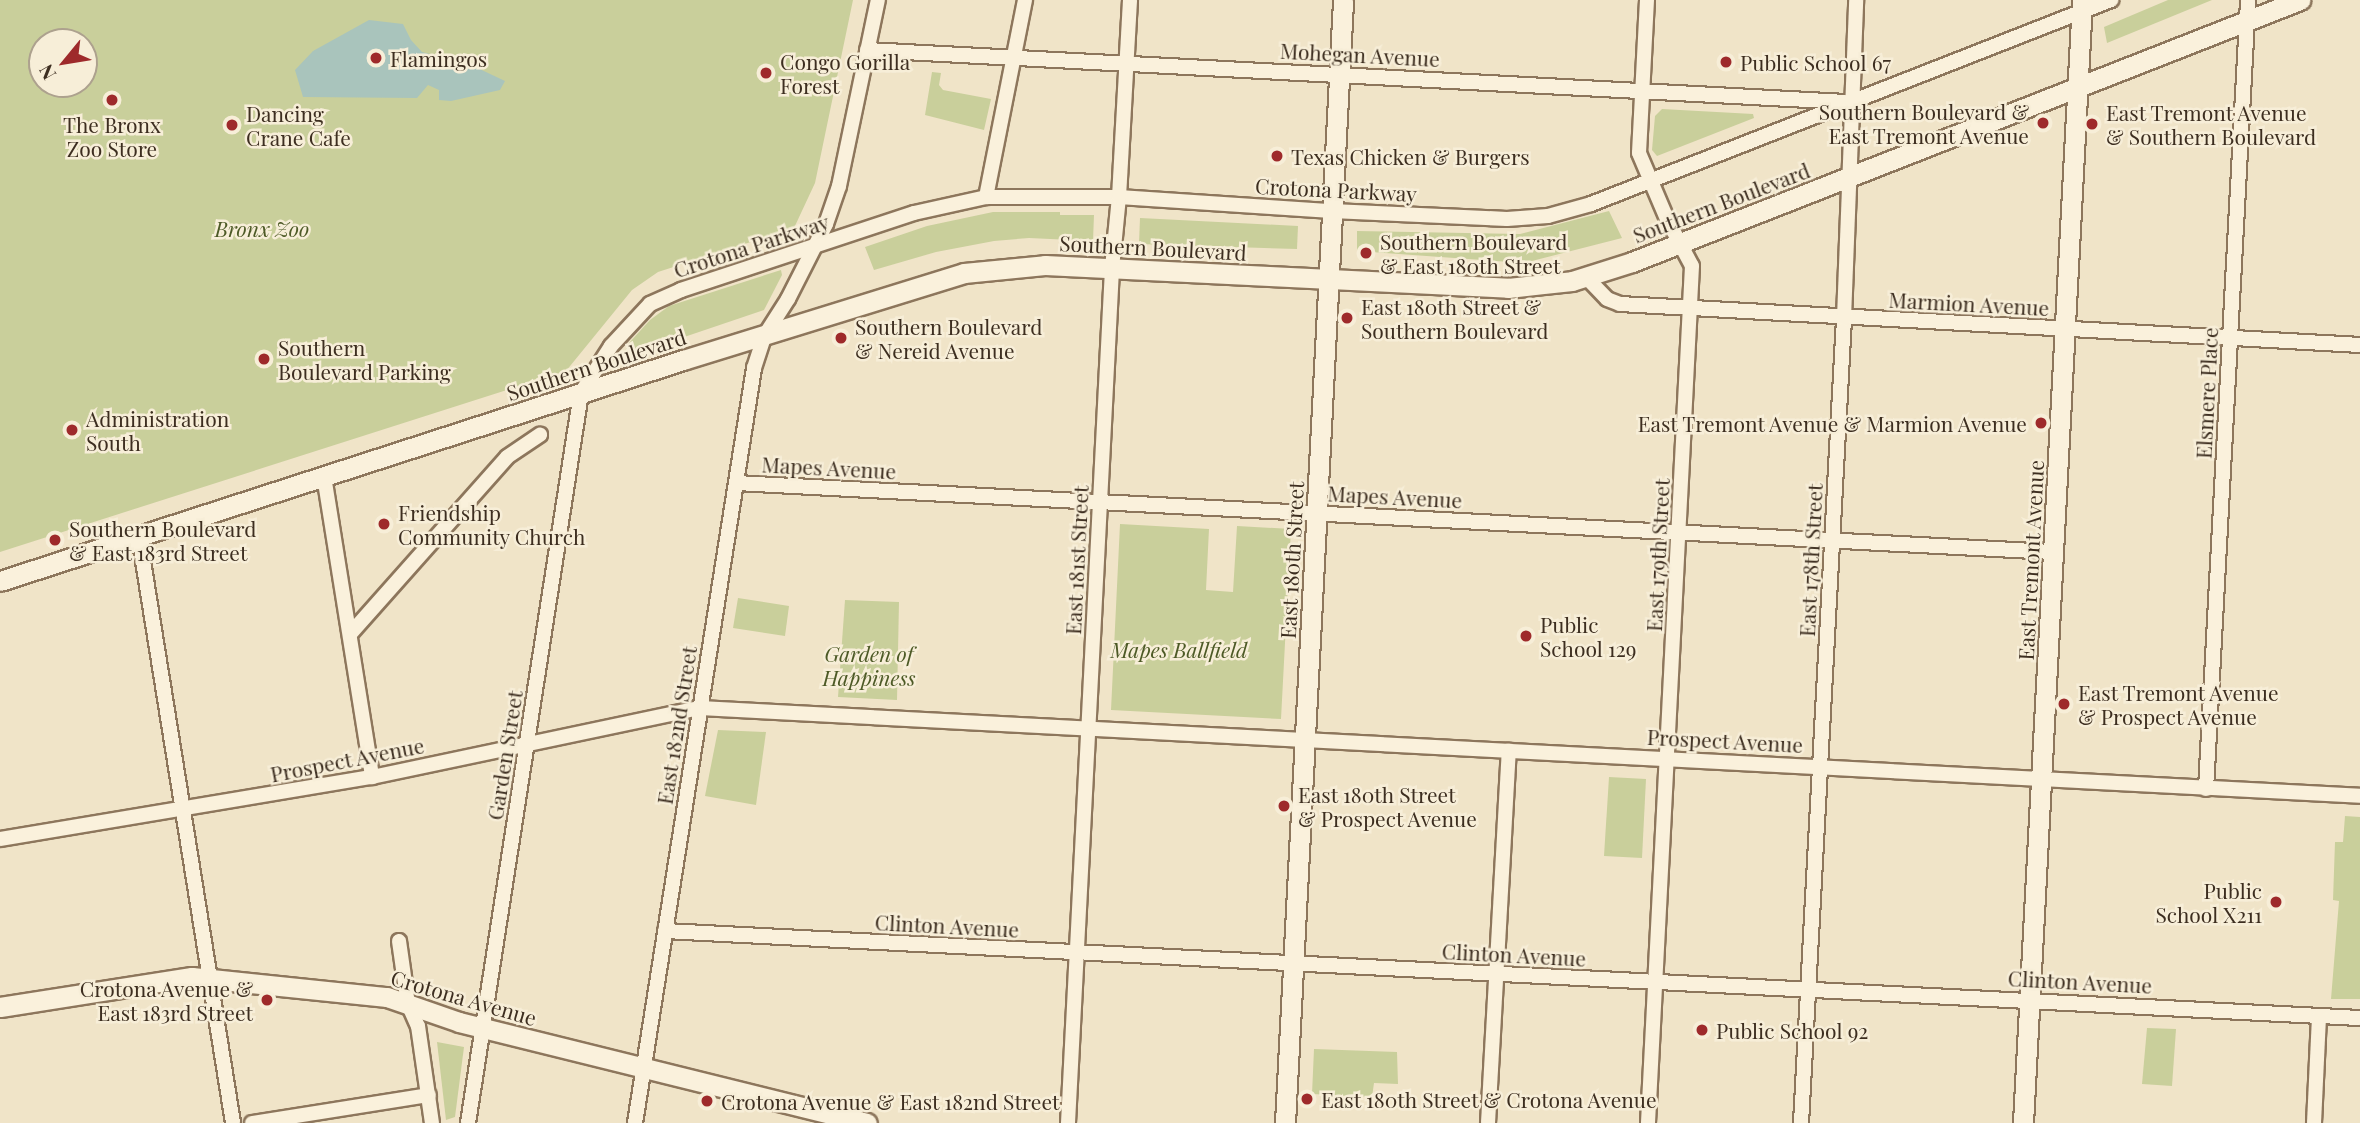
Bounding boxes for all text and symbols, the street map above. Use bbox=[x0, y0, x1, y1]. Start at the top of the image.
north arrow bbox=[28, 28, 98, 98]
street label: Mohegan Avenue bbox=[1279, 37, 1441, 71]
place label: Flamingos bbox=[390, 45, 487, 71]
place label: Congo Gorilla Forest bbox=[780, 48, 910, 98]
place label: Public School 67 bbox=[1740, 49, 1891, 75]
marker: Flamingos bbox=[368, 50, 384, 66]
marker: Public School 67 bbox=[1718, 54, 1734, 70]
text: N bbox=[32, 60, 61, 85]
marker: Congo Gorilla Forest bbox=[758, 65, 774, 81]
marker: The Bronx Zoo Store bbox=[104, 92, 120, 108]
place label: Southern Boulevard & East Tremont Avenue bbox=[1819, 98, 2029, 148]
place label: East Tremont Avenue & Southern Boulevard bbox=[2106, 99, 2316, 149]
place label: Dancing Crane Cafe bbox=[246, 100, 351, 150]
place label: The Bronx Zoo Store bbox=[63, 111, 161, 161]
marker: Southern Boulevard & East Tremont Avenue bbox=[2035, 115, 2051, 131]
marker: East Tremont Avenue & Southern Boulevard bbox=[2084, 116, 2100, 132]
marker: Dancing Crane Cafe bbox=[224, 117, 240, 133]
place label: Texas Chicken & Burgers bbox=[1291, 143, 1530, 169]
marker: Texas Chicken & Burgers bbox=[1269, 148, 1285, 164]
street label: Southern Boulevard bbox=[1629, 157, 1813, 247]
street label: Crotona Parkway bbox=[1254, 172, 1418, 206]
street label: Crotona Parkway bbox=[670, 208, 832, 282]
park label: Bronx Zoo bbox=[215, 215, 309, 241]
place label: Southern Boulevard & East 180th Street bbox=[1380, 228, 1567, 278]
street label: Southern Boulevard bbox=[1059, 230, 1247, 264]
marker: Southern Boulevard & East 180th Street bbox=[1358, 245, 1374, 261]
street label: Marmion Avenue bbox=[1888, 286, 2050, 320]
place label: East 180th Street & Southern Boulevard bbox=[1361, 293, 1548, 343]
marker: East 180th Street & Southern Boulevard bbox=[1339, 310, 1355, 326]
place label: Southern Boulevard & Nereid Avenue bbox=[855, 313, 1042, 363]
street label: Southern Boulevard bbox=[503, 323, 689, 405]
street label: Elsmere Place bbox=[2190, 327, 2222, 459]
marker: Southern Boulevard & Nereid Avenue bbox=[833, 330, 849, 346]
place label: Southern Boulevard Parking bbox=[278, 334, 451, 384]
marker: Southern Boulevard Parking bbox=[256, 351, 272, 367]
place label: Administration South bbox=[86, 405, 229, 455]
place label: East Tremont Avenue & Marmion Avenue bbox=[1635, 410, 2027, 436]
marker: East Tremont Avenue & Marmion Avenue bbox=[2033, 415, 2049, 431]
marker: Administration South bbox=[64, 422, 80, 438]
street label: Mapes Avenue bbox=[761, 451, 897, 483]
street label: East Tremont Avenue bbox=[2012, 458, 2048, 662]
street label: East 179th Street bbox=[1640, 478, 1674, 632]
street label: East 180th Street bbox=[1274, 480, 1308, 640]
street label: Mapes Avenue bbox=[1327, 480, 1463, 512]
street label: East 178th Street bbox=[1793, 482, 1827, 638]
street label: East 181st Street bbox=[1059, 484, 1093, 636]
place label: Friendship Community Church bbox=[398, 499, 586, 549]
place label: Southern Boulevard & East 183rd Street bbox=[69, 515, 256, 565]
marker: Friendship Community Church bbox=[376, 516, 392, 532]
marker: Southern Boulevard & East 183rd Street bbox=[47, 532, 63, 548]
place label: Public School 129 bbox=[1540, 611, 1636, 661]
marker: Public School 129 bbox=[1518, 628, 1534, 644]
park label: Mapes Ballfield bbox=[1111, 636, 1247, 662]
park label: Garden of Happiness bbox=[823, 640, 915, 690]
street label: East 182nd Street bbox=[651, 644, 701, 806]
place label: East Tremont Avenue & Prospect Avenue bbox=[2078, 679, 2281, 729]
street label: Garden Street bbox=[481, 688, 527, 822]
marker: East Tremont Avenue & Prospect Avenue bbox=[2056, 696, 2072, 712]
street label: Prospect Avenue bbox=[1646, 723, 1804, 757]
street label: Prospect Avenue bbox=[267, 732, 427, 786]
place label: East 180th Street & Prospect Avenue bbox=[1298, 781, 1478, 831]
marker: East 180th Street & Prospect Avenue bbox=[1276, 798, 1292, 814]
place label: Public School X211 bbox=[2155, 877, 2262, 927]
marker: Public School X211 bbox=[2268, 894, 2284, 910]
street label: Clinton Avenue bbox=[874, 909, 1020, 941]
street label: Clinton Avenue bbox=[1441, 938, 1587, 970]
street label: Crotona Avenue bbox=[388, 964, 540, 1030]
street label: Clinton Avenue bbox=[2007, 965, 2153, 997]
place label: Crotona Avenue & East 183rd Street bbox=[79, 975, 253, 1025]
marker: Crotona Avenue & East 183rd Street bbox=[259, 992, 275, 1008]
place label: Public School 92 bbox=[1716, 1017, 1868, 1043]
marker: Public School 92 bbox=[1694, 1022, 1710, 1038]
place label: East 180th Street & Crotona Avenue bbox=[1321, 1086, 1658, 1112]
place label: Crotona Avenue & East 182nd Street bbox=[721, 1088, 1061, 1114]
marker: East 180th Street & Crotona Avenue bbox=[1299, 1091, 1315, 1107]
marker: Crotona Avenue & East 182nd Street bbox=[699, 1093, 715, 1109]

